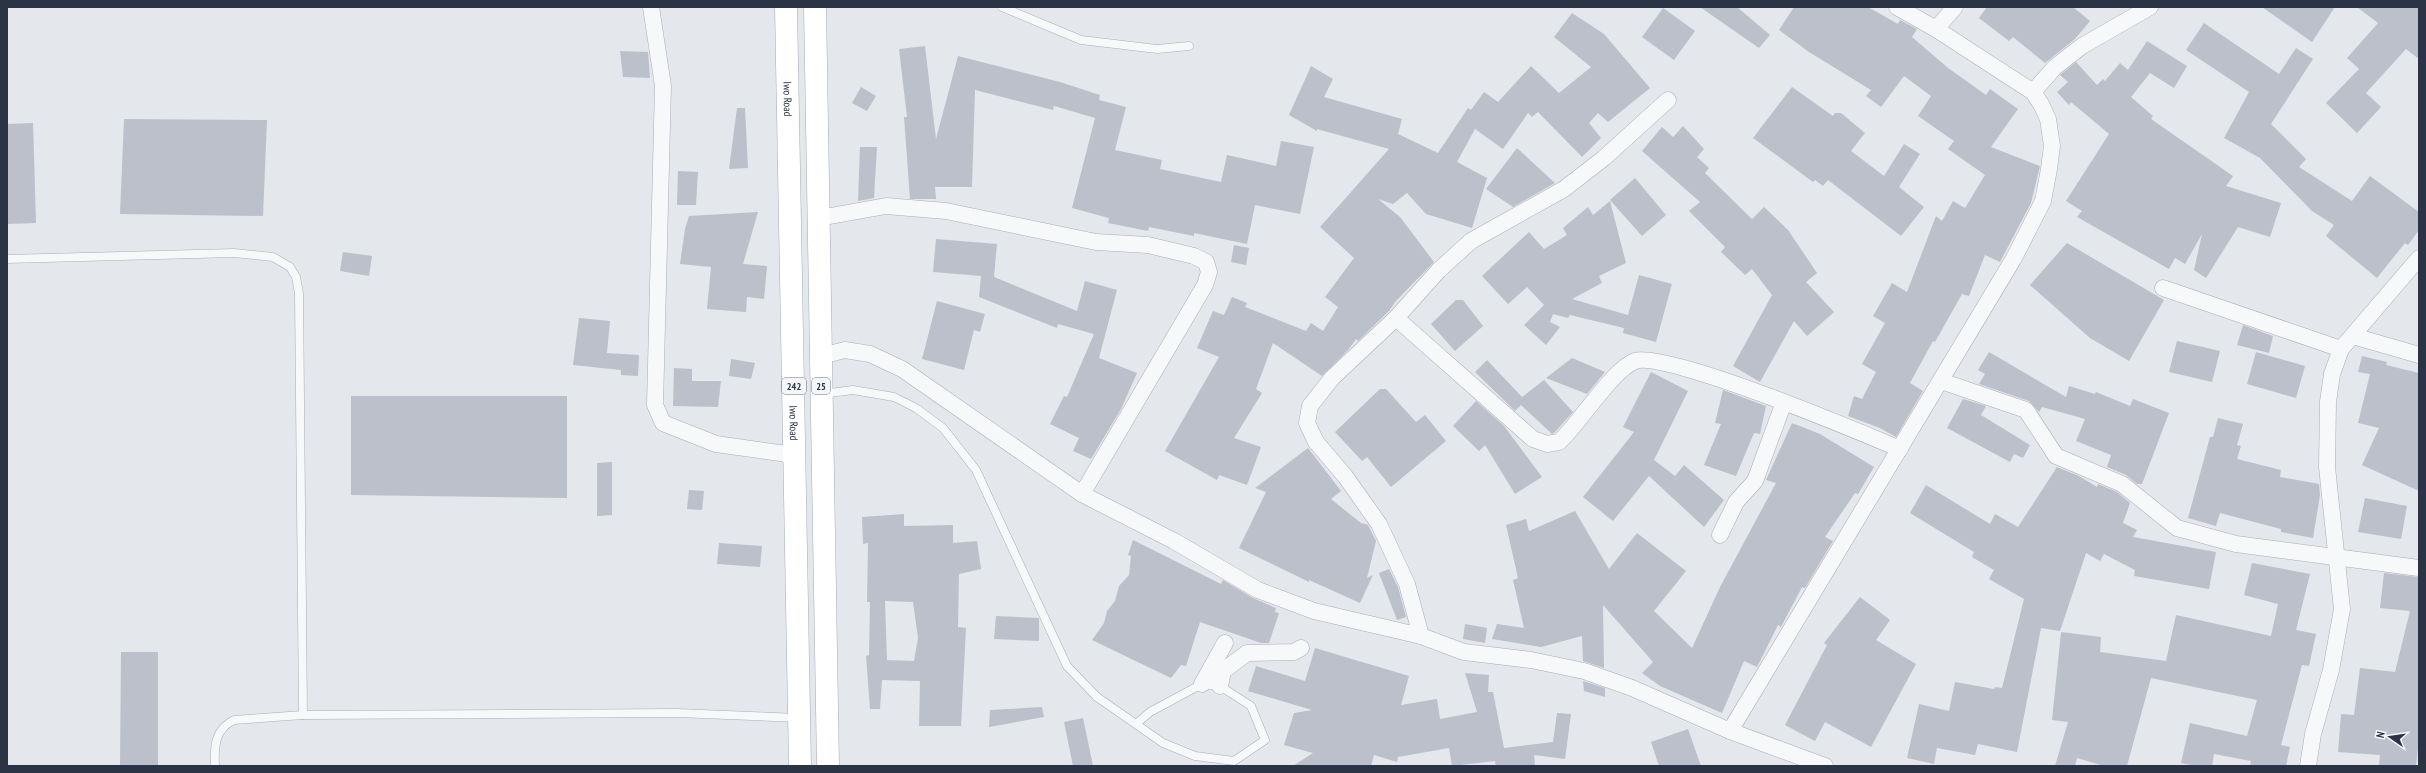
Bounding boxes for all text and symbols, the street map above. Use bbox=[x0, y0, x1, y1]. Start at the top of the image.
street label: Iwo Road bbox=[780, 81, 795, 117]
road number: 242 bbox=[782, 378, 806, 394]
road number: 25 bbox=[812, 378, 830, 394]
street label: Iwo Road bbox=[786, 405, 801, 441]
north arrow bbox=[2370, 717, 2410, 757]
text: N bbox=[2373, 730, 2388, 739]

